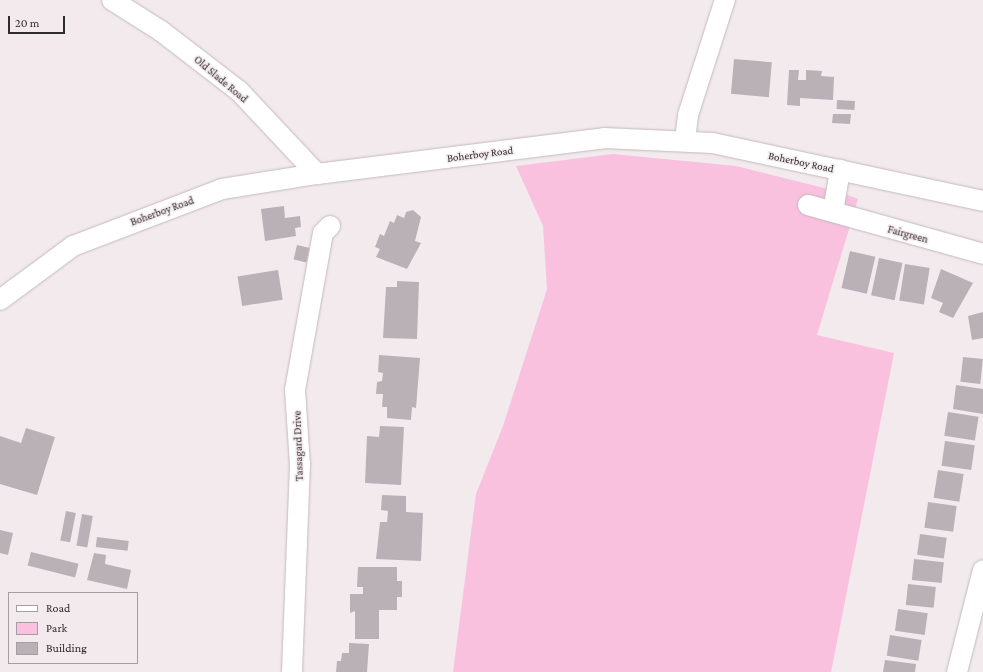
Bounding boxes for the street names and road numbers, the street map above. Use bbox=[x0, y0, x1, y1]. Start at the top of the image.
street label: Old Slade Road bbox=[191, 53, 251, 105]
street label: Boherboy Road bbox=[446, 143, 514, 165]
street label: Boherboy Road bbox=[767, 149, 835, 175]
street label: Boherboy Road bbox=[128, 193, 196, 229]
street label: Fairgreen bbox=[886, 222, 930, 246]
street label: Tassagard Drive bbox=[290, 411, 306, 481]

